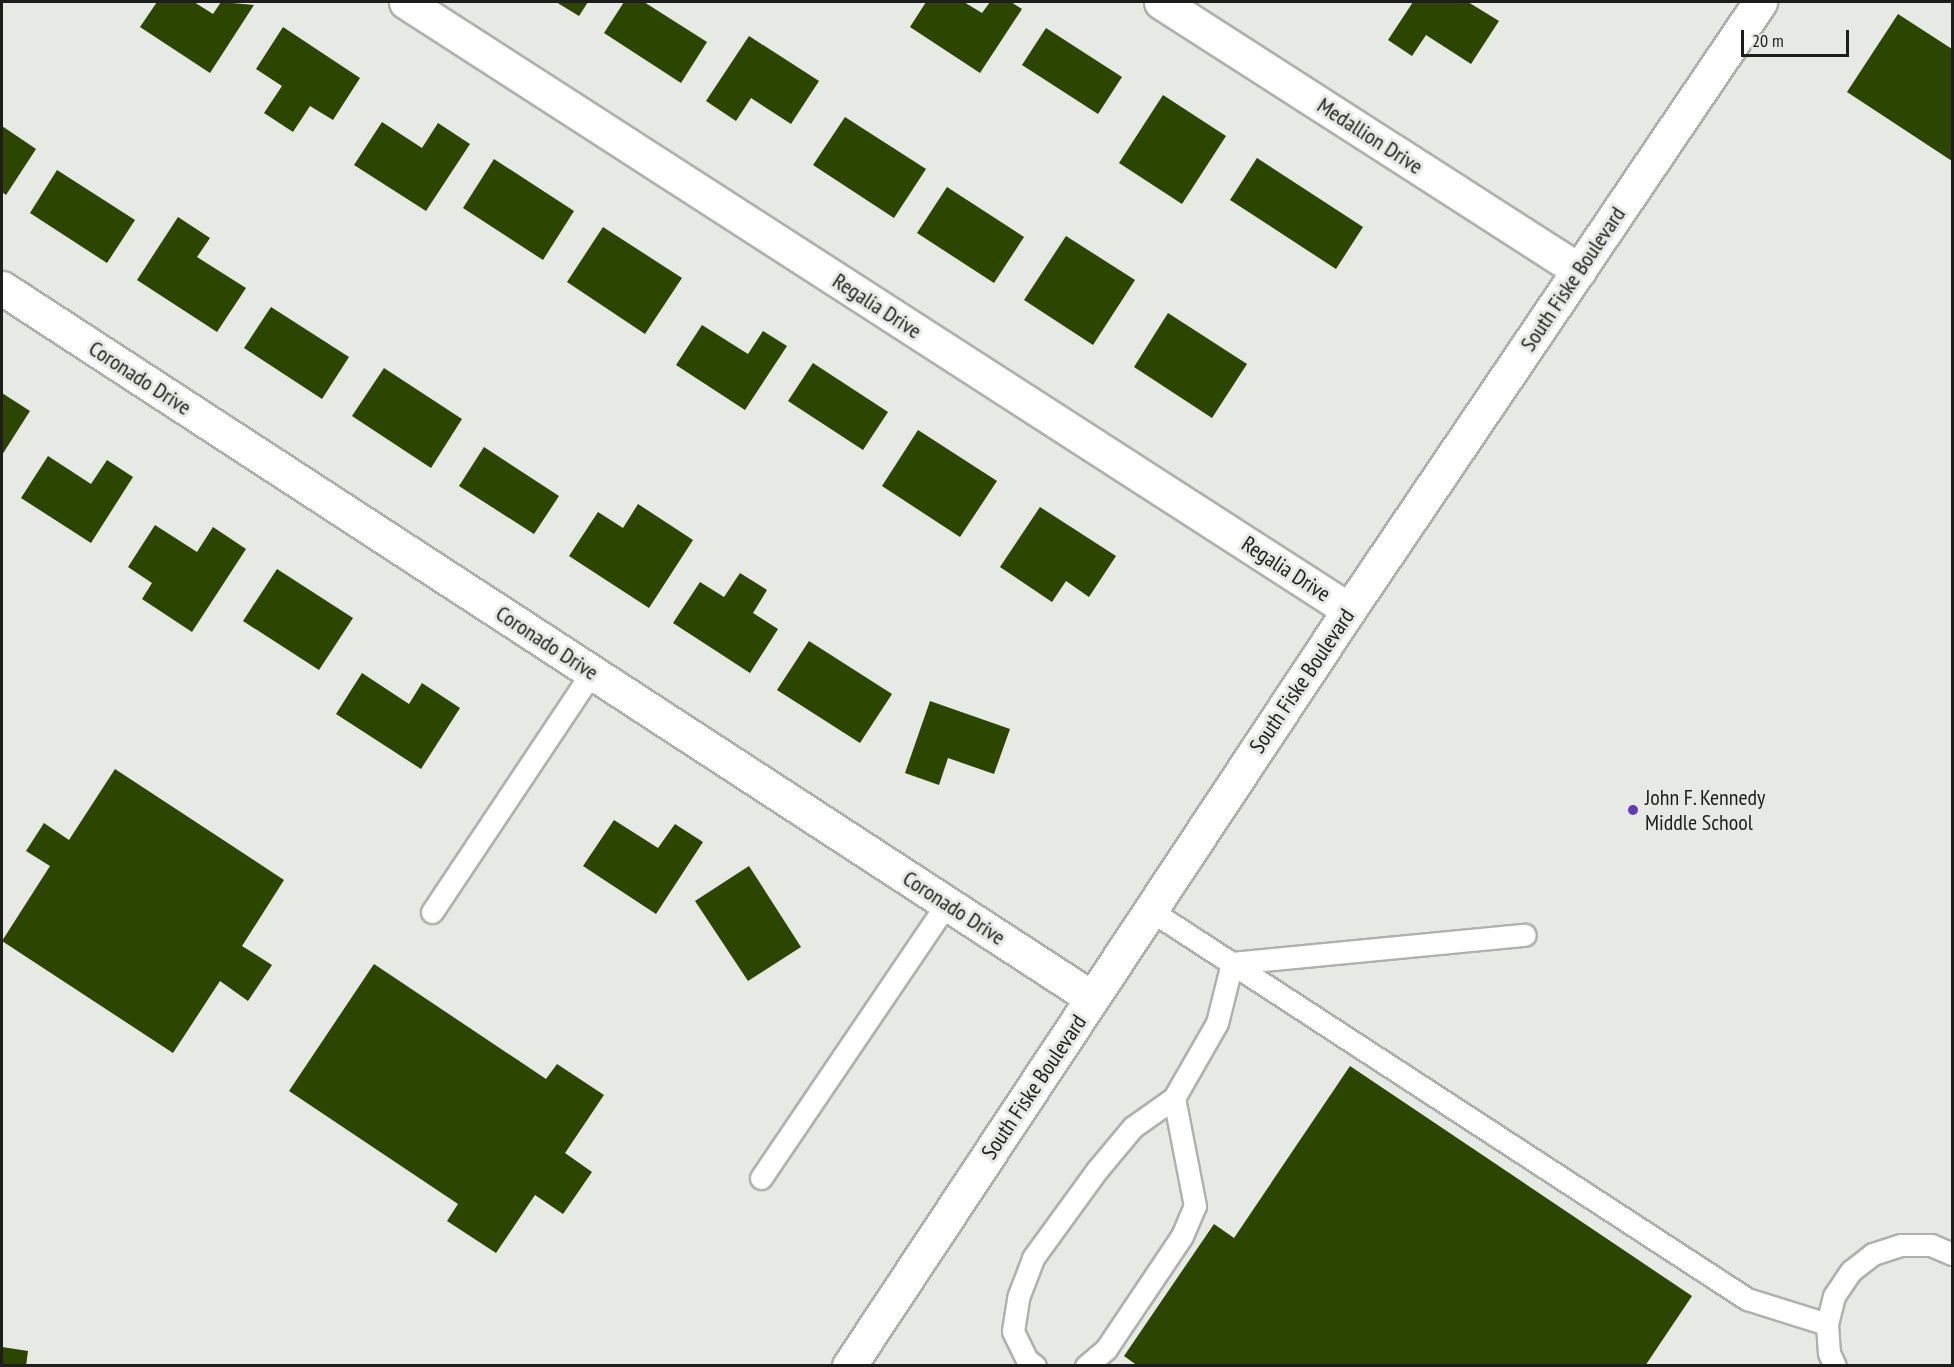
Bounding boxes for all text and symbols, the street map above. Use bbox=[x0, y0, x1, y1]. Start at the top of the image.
scale bar bbox=[1744, 18, 1852, 56]
text: 20 m bbox=[1752, 29, 1784, 52]
street label: Medallion Drive bbox=[1312, 92, 1428, 180]
street label: South Fiske Boulevard bbox=[1515, 202, 1631, 356]
street label: Regalia Drive bbox=[828, 268, 926, 344]
street label: Coronado Drive bbox=[84, 335, 196, 421]
street label: Regalia Drive bbox=[1237, 531, 1335, 607]
street label: Coronado Drive bbox=[491, 600, 603, 686]
street label: South Fiske Boulevard bbox=[1244, 604, 1360, 758]
place label: John F. Kennedy Middle School bbox=[1645, 784, 1767, 836]
marker: John F. Kennedy Middle School bbox=[1626, 803, 1640, 817]
street label: Coronado Drive bbox=[898, 865, 1010, 951]
street label: South Fiske Boulevard bbox=[976, 1010, 1092, 1164]

